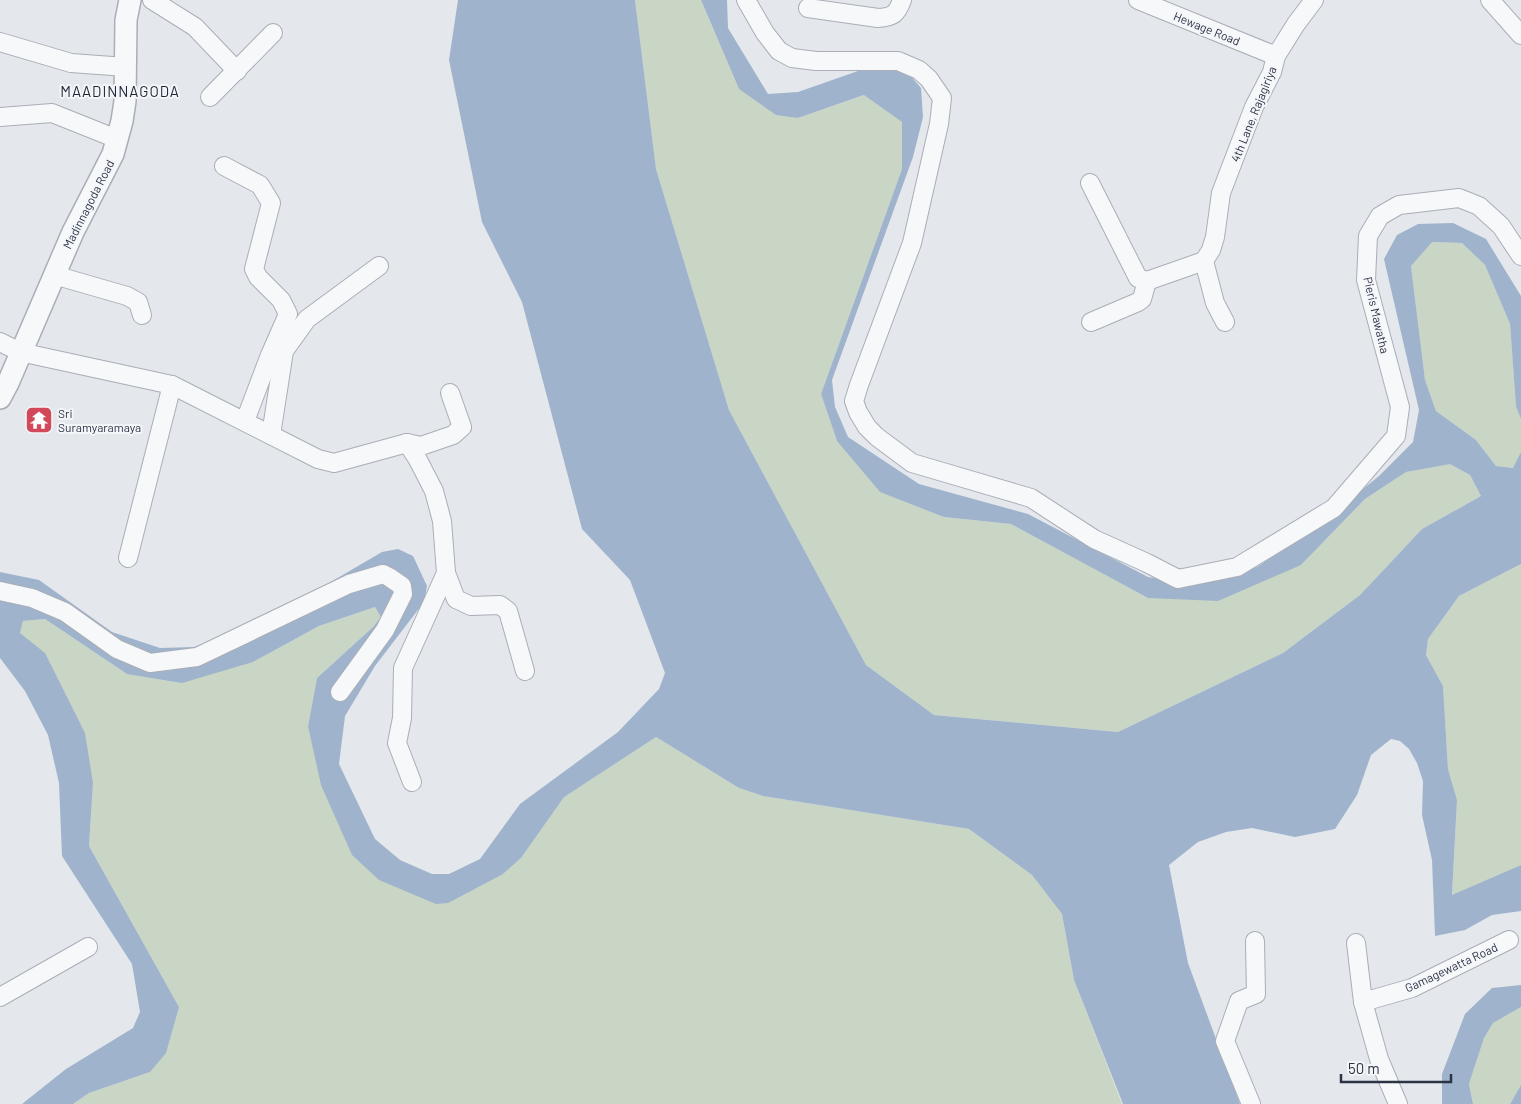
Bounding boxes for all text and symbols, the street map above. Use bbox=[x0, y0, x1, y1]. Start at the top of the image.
street label: Hewage Road bbox=[1172, 8, 1242, 48]
street label: 4th Lane, Rajagiriya bbox=[1227, 64, 1279, 164]
district label: MAADINNAGODA bbox=[60, 82, 180, 100]
street label: Madinnagoda Road bbox=[60, 157, 116, 251]
street label: Pieris Mawatha bbox=[1361, 275, 1393, 355]
temple icon: Sri Suramyaramaya bbox=[24, 405, 54, 435]
place label: Sri Suramyaramaya bbox=[58, 406, 141, 434]
street label: Gamagewatta Road bbox=[1402, 939, 1500, 995]
scale bar bbox=[1341, 1052, 1451, 1084]
text: 50 m bbox=[1348, 1059, 1380, 1077]

